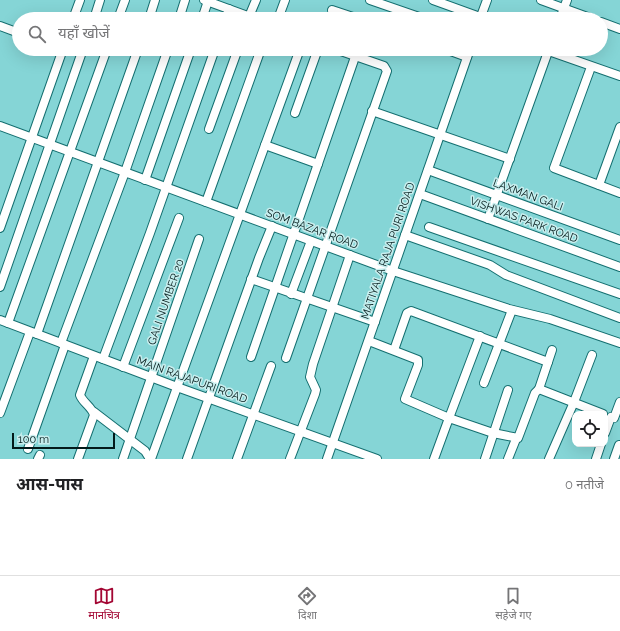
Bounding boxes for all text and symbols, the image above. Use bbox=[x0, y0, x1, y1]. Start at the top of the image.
search box bbox=[12, 12, 608, 56]
icon: search bbox=[26, 23, 48, 45]
text: यहाँ खोजें bbox=[58, 24, 110, 42]
street label: LAXMAN GALI bbox=[491, 176, 565, 214]
street label: MATIYALA RAJA PURI ROAD bbox=[358, 181, 418, 321]
street label: VISHWAS PARK ROAD bbox=[468, 194, 580, 246]
street label: SOM BAZAR ROAD bbox=[264, 206, 360, 252]
street label: GALI NUMBER 20 bbox=[145, 257, 187, 347]
street label: MAIN RAJAPURI ROAD bbox=[135, 354, 249, 406]
map controls bbox=[572, 411, 608, 447]
button: locate bbox=[572, 411, 608, 447]
scale bar bbox=[12, 431, 115, 450]
text: 100 m bbox=[18, 433, 49, 446]
text: आस-पास bbox=[16, 474, 83, 494]
text: 0 नतीजे bbox=[565, 477, 604, 492]
tab: मानचित्र bbox=[88, 585, 120, 623]
tab: दिशा bbox=[296, 585, 318, 623]
tab: सहेजे गए bbox=[495, 585, 532, 623]

